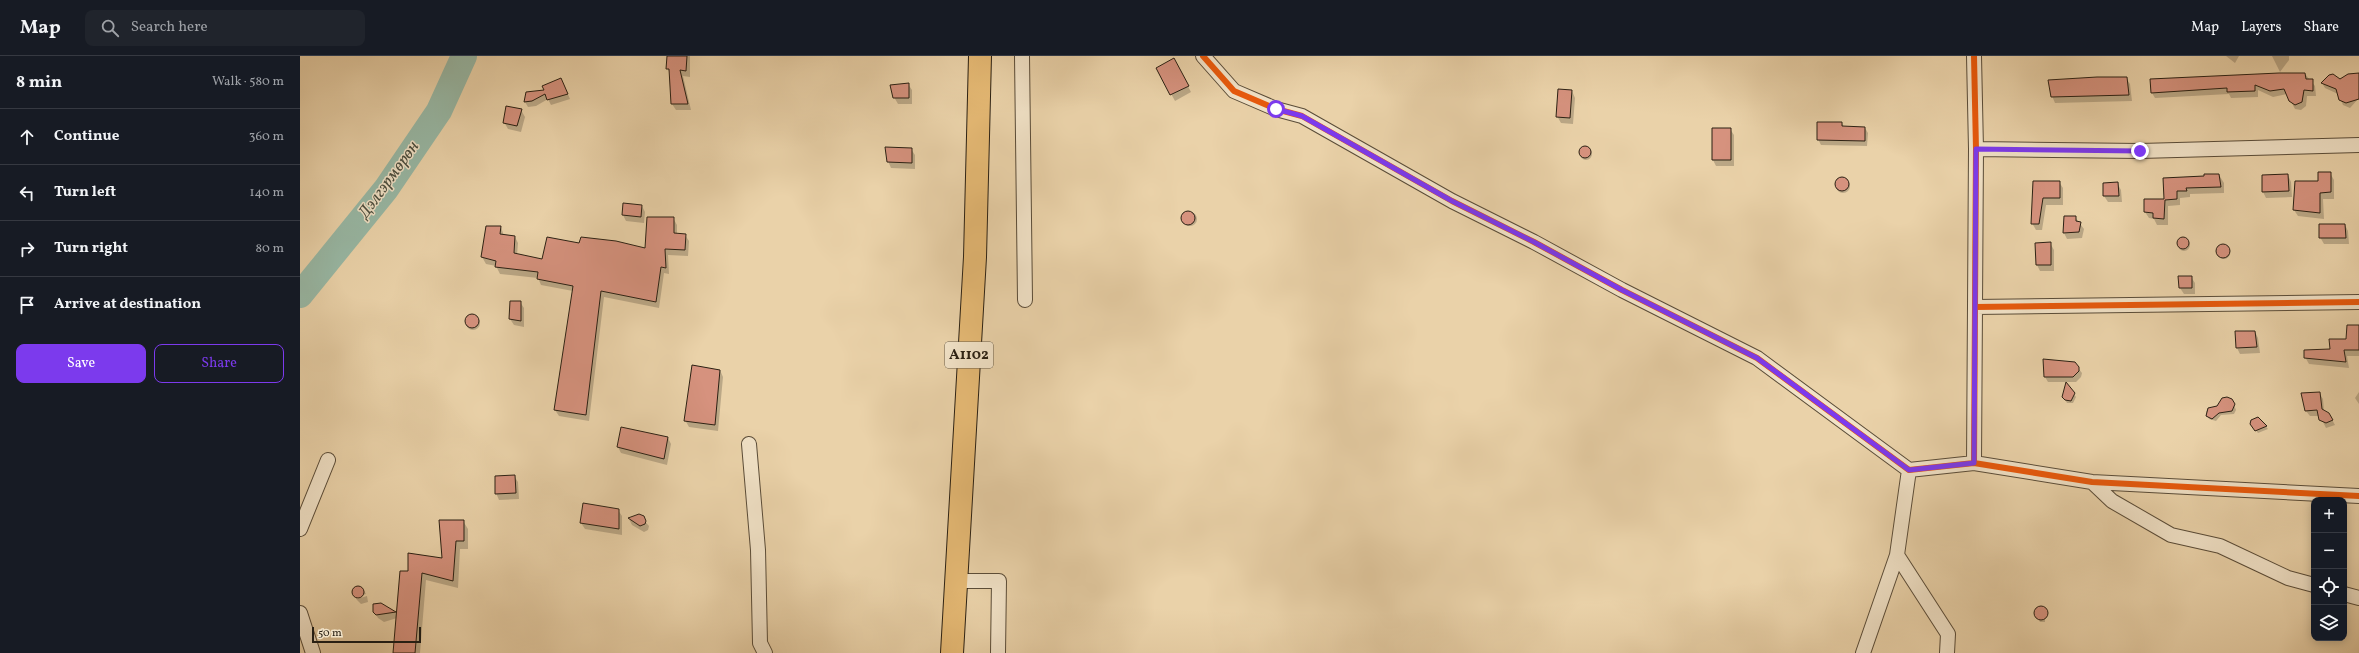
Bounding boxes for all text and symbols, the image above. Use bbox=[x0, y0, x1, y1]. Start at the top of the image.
search box bbox=[85, 10, 365, 46]
text: Map bbox=[20, 15, 61, 41]
icon: search bbox=[99, 17, 121, 39]
text: Search here bbox=[131, 17, 208, 38]
text: Map bbox=[2191, 18, 2219, 37]
text: Layers bbox=[2241, 18, 2281, 37]
text: Share bbox=[2303, 18, 2339, 37]
text: 8 min bbox=[16, 71, 62, 94]
text: Walk · 580 m bbox=[212, 73, 284, 91]
route start bbox=[1267, 100, 1285, 118]
icon: ahead bbox=[16, 126, 38, 148]
text: Continue bbox=[54, 126, 119, 147]
text: 360 m bbox=[249, 128, 284, 146]
water label: Дэлгэрмөрөн bbox=[352, 136, 425, 224]
route end bbox=[2131, 142, 2149, 160]
icon: left bbox=[16, 182, 38, 204]
text: Turn left bbox=[54, 182, 116, 203]
text: 140 m bbox=[250, 184, 284, 202]
icon: right bbox=[16, 238, 38, 260]
text: Turn right bbox=[54, 238, 128, 259]
text: 80 m bbox=[255, 240, 284, 258]
icon: arrive bbox=[16, 294, 38, 316]
text: Arrive at destination bbox=[54, 294, 201, 315]
road number: A1102 bbox=[945, 342, 993, 368]
button: Save bbox=[16, 344, 146, 383]
button: Share bbox=[154, 344, 284, 383]
map controls bbox=[2311, 497, 2347, 641]
button: + bbox=[2311, 497, 2347, 533]
button: − bbox=[2311, 533, 2347, 569]
button: locate bbox=[2311, 569, 2347, 605]
button: layers bbox=[2311, 605, 2347, 641]
scale bar bbox=[312, 625, 421, 644]
text: 50 m bbox=[318, 626, 342, 641]

